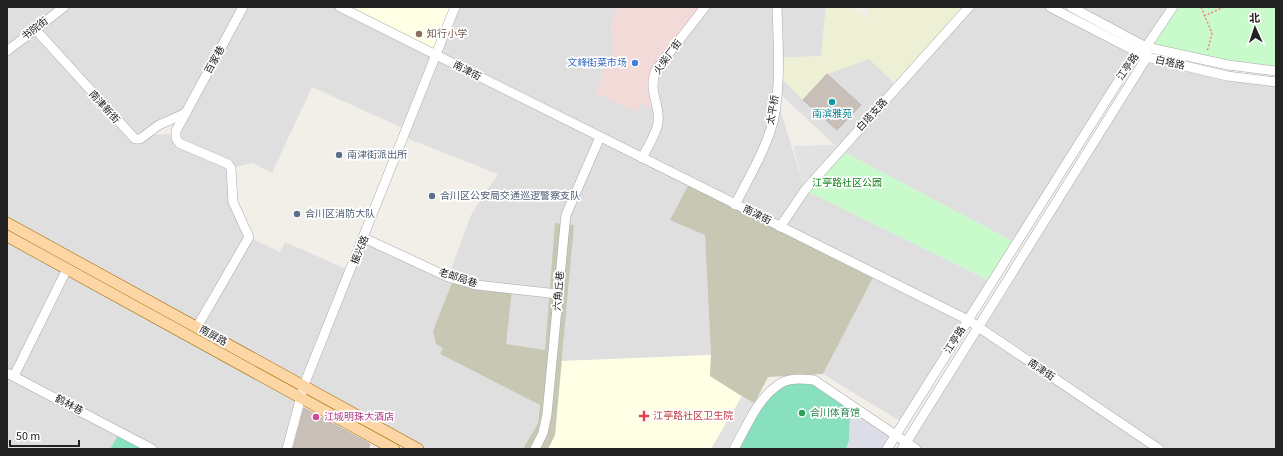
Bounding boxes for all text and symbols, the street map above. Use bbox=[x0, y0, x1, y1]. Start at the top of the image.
north arrow bbox=[1235, 8, 1275, 48]
text: 北 bbox=[1249, 11, 1260, 26]
street label: 书院街 bbox=[19, 14, 51, 44]
place label: 知行小学 bbox=[427, 27, 467, 41]
marker: 知行小学 bbox=[414, 29, 424, 39]
street label: 火柴厂街 bbox=[651, 37, 685, 77]
street label: 百家巷 bbox=[202, 43, 228, 77]
street label: 江亭路 bbox=[1114, 51, 1142, 83]
street label: 白塔路 bbox=[1154, 53, 1186, 73]
place label: 文峰街菜市场 bbox=[567, 56, 627, 70]
street label: 南津街 bbox=[450, 58, 484, 84]
marker: 文峰街菜市场 bbox=[630, 58, 640, 68]
street label: 南津新街 bbox=[85, 87, 123, 127]
street label: 太平桥 bbox=[764, 94, 782, 126]
street label: 白塔支路 bbox=[853, 95, 891, 135]
marker: 南滨雅苑 bbox=[827, 97, 837, 107]
place label: 南滨雅苑 bbox=[812, 107, 852, 121]
place label: 南津街派出所 bbox=[347, 148, 407, 162]
marker: 南津街派出所 bbox=[334, 150, 344, 160]
park label: 江亭路社区公园 bbox=[812, 176, 882, 190]
place label: 合川区公安局交通巡逻警察支队 bbox=[440, 189, 580, 203]
marker: 合川区公安局交通巡逻警察支队 bbox=[427, 191, 437, 201]
street label: 南津街 bbox=[740, 202, 774, 228]
place label: 合川区消防大队 bbox=[305, 207, 375, 221]
marker: 合川区消防大队 bbox=[292, 209, 302, 219]
street label: 振兴路 bbox=[348, 233, 372, 267]
street label: 老邮局巷 bbox=[437, 265, 479, 291]
street label: 六角丘巷 bbox=[550, 270, 568, 312]
street label: 南屏路 bbox=[196, 323, 230, 349]
street label: 江亭路 bbox=[941, 324, 969, 356]
street label: 南津街 bbox=[1025, 356, 1057, 384]
street label: 鹤林巷 bbox=[52, 392, 86, 418]
place label: 合川体育馆 bbox=[810, 406, 860, 420]
marker: 合川体育馆 bbox=[797, 408, 807, 418]
place label: 江亭路社区卫生院 bbox=[653, 409, 733, 423]
place label: 江城明珠大酒店 bbox=[324, 410, 394, 424]
marker: 江亭路社区卫生院 bbox=[638, 410, 650, 422]
marker: 江城明珠大酒店 bbox=[311, 412, 321, 422]
scale bar bbox=[10, 422, 79, 448]
text: 50 m bbox=[16, 428, 40, 445]

